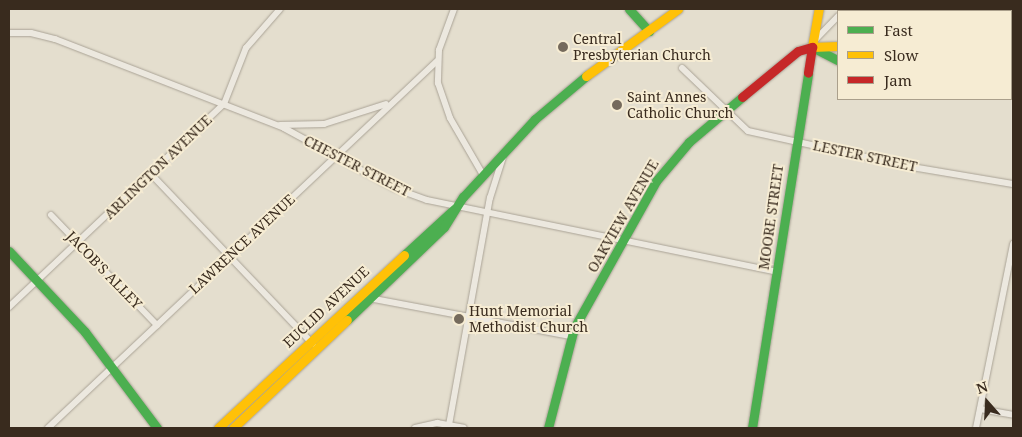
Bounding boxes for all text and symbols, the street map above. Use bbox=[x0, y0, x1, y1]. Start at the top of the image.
legend bbox=[837, 10, 1012, 100]
text: Fast bbox=[884, 20, 913, 40]
place label: Central Presbyterian Church bbox=[573, 31, 711, 64]
marker: Central Presbyterian Church bbox=[557, 41, 569, 53]
text: Slow bbox=[884, 45, 918, 65]
text: Jam bbox=[884, 70, 912, 90]
place label: Saint Annes Catholic Church bbox=[627, 89, 733, 121]
marker: Saint Annes Catholic Church bbox=[611, 99, 623, 111]
street label: ARLINGTON AVENUE bbox=[101, 111, 215, 223]
street label: CHESTER STREET bbox=[301, 132, 413, 200]
street label: LESTER STREET bbox=[811, 137, 919, 175]
street label: OAKVIEW AVENUE bbox=[584, 157, 662, 275]
street label: MOORE STREET bbox=[755, 163, 787, 271]
street label: LAWRENCE AVENUE bbox=[186, 191, 298, 297]
street label: JACOB'S ALLEY bbox=[63, 228, 145, 312]
street label: EUCLID AVENUE bbox=[280, 263, 372, 351]
place label: Hunt Memorial Methodist Church bbox=[469, 303, 588, 336]
marker: Hunt Memorial Methodist Church bbox=[453, 313, 465, 325]
north arrow bbox=[962, 377, 1012, 427]
text: N bbox=[974, 377, 990, 398]

